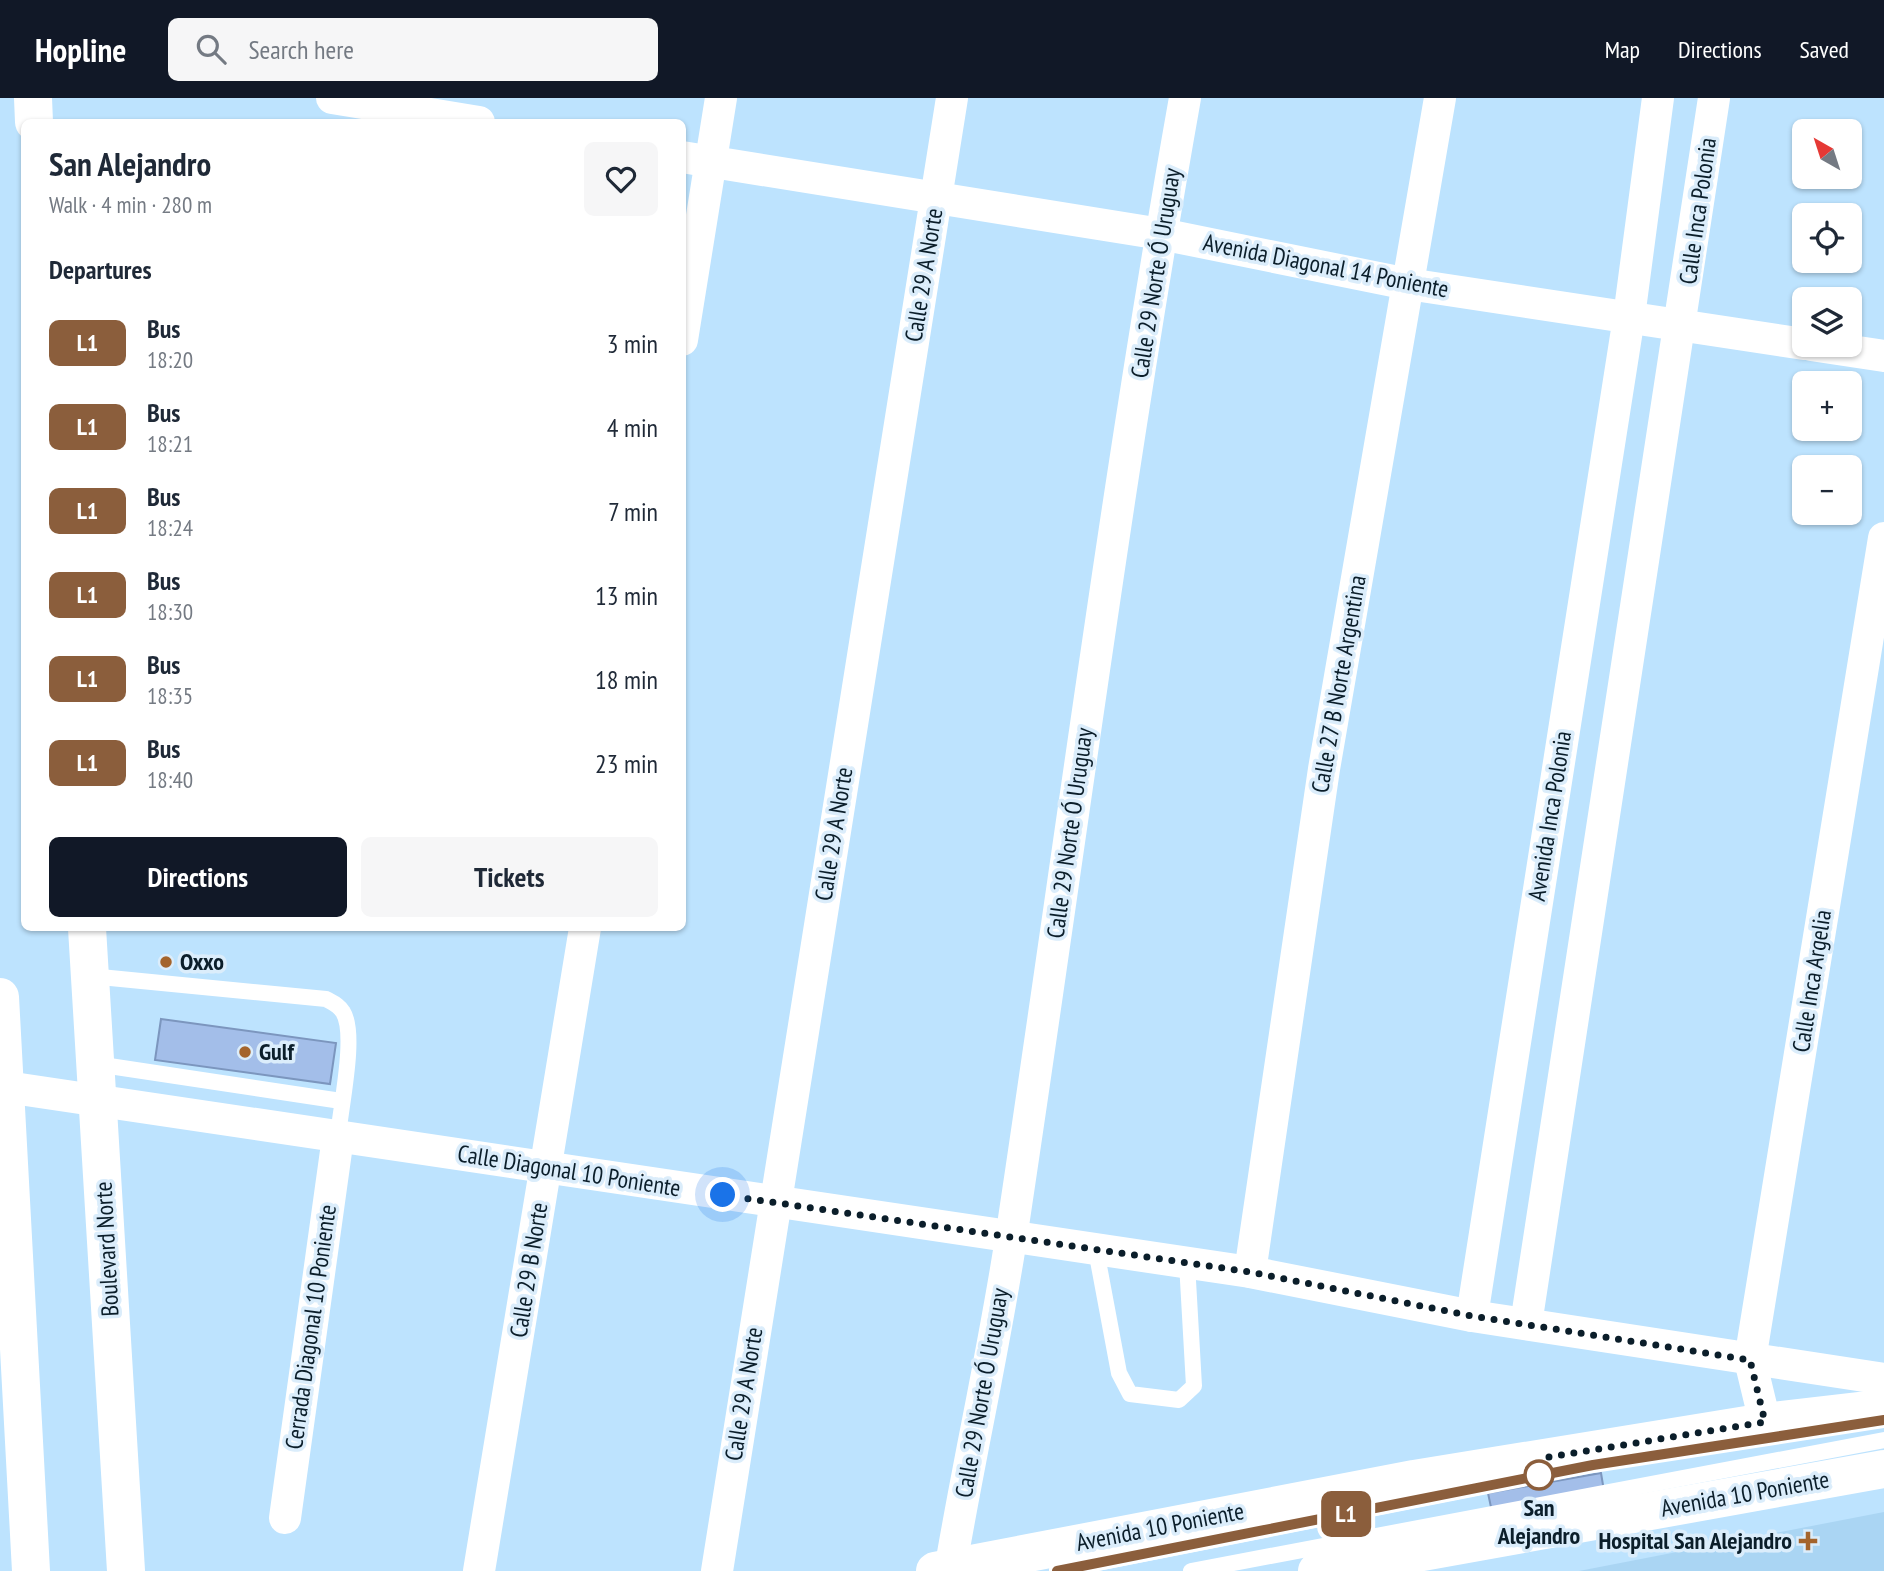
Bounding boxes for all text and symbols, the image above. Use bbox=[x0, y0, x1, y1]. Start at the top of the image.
search box bbox=[168, 18, 658, 81]
text: Hopline bbox=[35, 28, 126, 71]
icon: search bbox=[192, 30, 230, 68]
text: Search here bbox=[248, 33, 354, 66]
text: Map bbox=[1605, 34, 1640, 65]
text: Directions bbox=[1678, 34, 1762, 65]
text: Saved bbox=[1800, 34, 1849, 65]
north arrow bbox=[1792, 119, 1862, 189]
map controls bbox=[1792, 119, 1862, 525]
street label: Calle Inca Polonia bbox=[1672, 136, 1723, 286]
text: San Alejandro bbox=[49, 142, 211, 185]
button: heart bbox=[584, 142, 658, 216]
street label: Calle 29 Norte Ó Uruguay bbox=[1124, 166, 1187, 380]
text: Walk · 4 min · 280 m bbox=[49, 190, 212, 219]
button: locate bbox=[1792, 203, 1862, 273]
street label: Calle 29 A Norte bbox=[898, 206, 949, 344]
street label: Avenida Diagonal 14 Poniente bbox=[1201, 227, 1451, 305]
text: Departures bbox=[49, 253, 152, 286]
button: layers bbox=[1792, 287, 1862, 357]
text: Bus bbox=[147, 312, 180, 345]
text: L1 bbox=[77, 327, 98, 358]
text: 3 min bbox=[607, 327, 658, 360]
text: 18:20 bbox=[147, 345, 193, 374]
button: + bbox=[1792, 371, 1862, 441]
text: Bus bbox=[147, 396, 180, 429]
text: L1 bbox=[77, 411, 98, 442]
text: 4 min bbox=[607, 411, 658, 444]
text: 18:21 bbox=[147, 429, 193, 458]
button: − bbox=[1792, 455, 1862, 525]
text: Bus bbox=[147, 480, 180, 513]
text: L1 bbox=[77, 495, 98, 526]
text: 7 min bbox=[608, 495, 658, 528]
text: 18:24 bbox=[147, 513, 193, 542]
text: Bus bbox=[147, 564, 180, 597]
street label: Calle 27 B Norte Argentina bbox=[1304, 573, 1373, 795]
text: L1 bbox=[77, 579, 98, 610]
text: 13 min bbox=[595, 579, 658, 612]
text: 18:30 bbox=[147, 597, 193, 626]
text: Bus bbox=[147, 648, 180, 681]
text: L1 bbox=[77, 663, 98, 694]
text: 18 min bbox=[595, 663, 658, 696]
text: 18:35 bbox=[147, 681, 193, 710]
street label: Calle 29 Norte Ó Uruguay bbox=[1039, 726, 1100, 940]
street label: Avenida Inca Polonia bbox=[1521, 729, 1578, 903]
text: Bus bbox=[147, 732, 180, 765]
text: L1 bbox=[77, 747, 98, 778]
text: 23 min bbox=[595, 747, 658, 780]
text: 18:40 bbox=[147, 765, 193, 794]
street label: Calle 29 A Norte bbox=[808, 765, 859, 903]
button: Directions bbox=[49, 837, 347, 917]
button: Tickets bbox=[361, 837, 658, 917]
street label: Calle Inca Argelia bbox=[1785, 907, 1838, 1054]
place label: Oxxo bbox=[180, 946, 224, 977]
marker: Oxxo bbox=[158, 954, 174, 970]
place label: Gulf bbox=[259, 1036, 296, 1067]
marker: Gulf bbox=[237, 1044, 253, 1060]
street label: Calle Diagonal 10 Poniente bbox=[455, 1138, 683, 1203]
your location bbox=[705, 1177, 740, 1212]
street label: Boulevard Norte bbox=[87, 1181, 126, 1317]
street label: Calle 29 B Norte bbox=[503, 1200, 554, 1340]
street label: Cerrada Diagonal 10 Poniente bbox=[278, 1203, 343, 1451]
street label: Calle 29 Norte Ó Uruguay bbox=[948, 1286, 1015, 1500]
street label: Calle 29 A Norte bbox=[718, 1325, 769, 1463]
marker: San Alejandro bbox=[1524, 1460, 1554, 1490]
street label: Avenida 10 Poniente bbox=[1658, 1463, 1831, 1524]
line badge: L1 bbox=[1314, 1491, 1378, 1537]
place label: San Alejandro bbox=[1497, 1492, 1581, 1551]
street label: Avenida 10 Poniente bbox=[1073, 1495, 1246, 1558]
text: L1 bbox=[1335, 1498, 1357, 1529]
place label: Hospital San Alejandro bbox=[1598, 1525, 1792, 1556]
marker: Hospital San Alejandro bbox=[1798, 1531, 1818, 1551]

